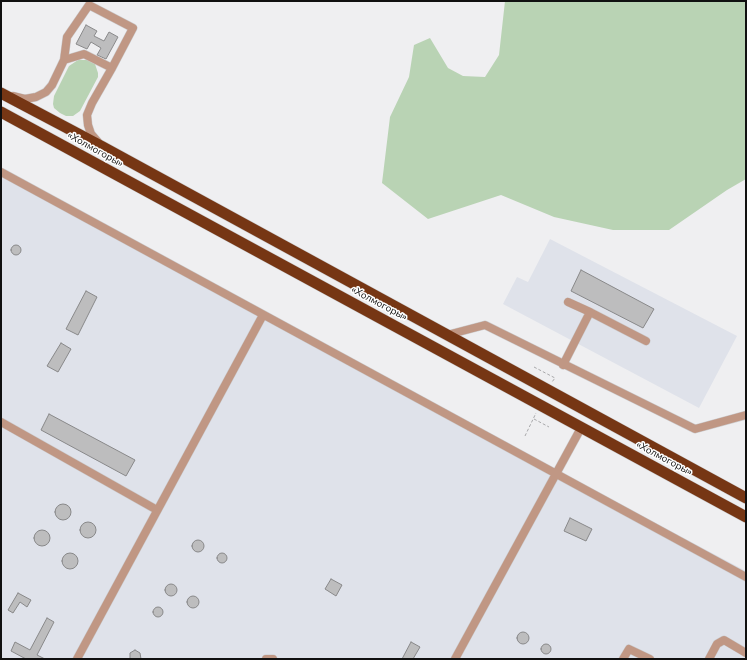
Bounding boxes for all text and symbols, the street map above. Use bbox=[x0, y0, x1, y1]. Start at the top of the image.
street label: «Холмогоры» bbox=[65, 130, 125, 170]
street label: «Холмогоры» bbox=[349, 284, 409, 324]
street label: «Холмогоры» bbox=[634, 439, 694, 479]

